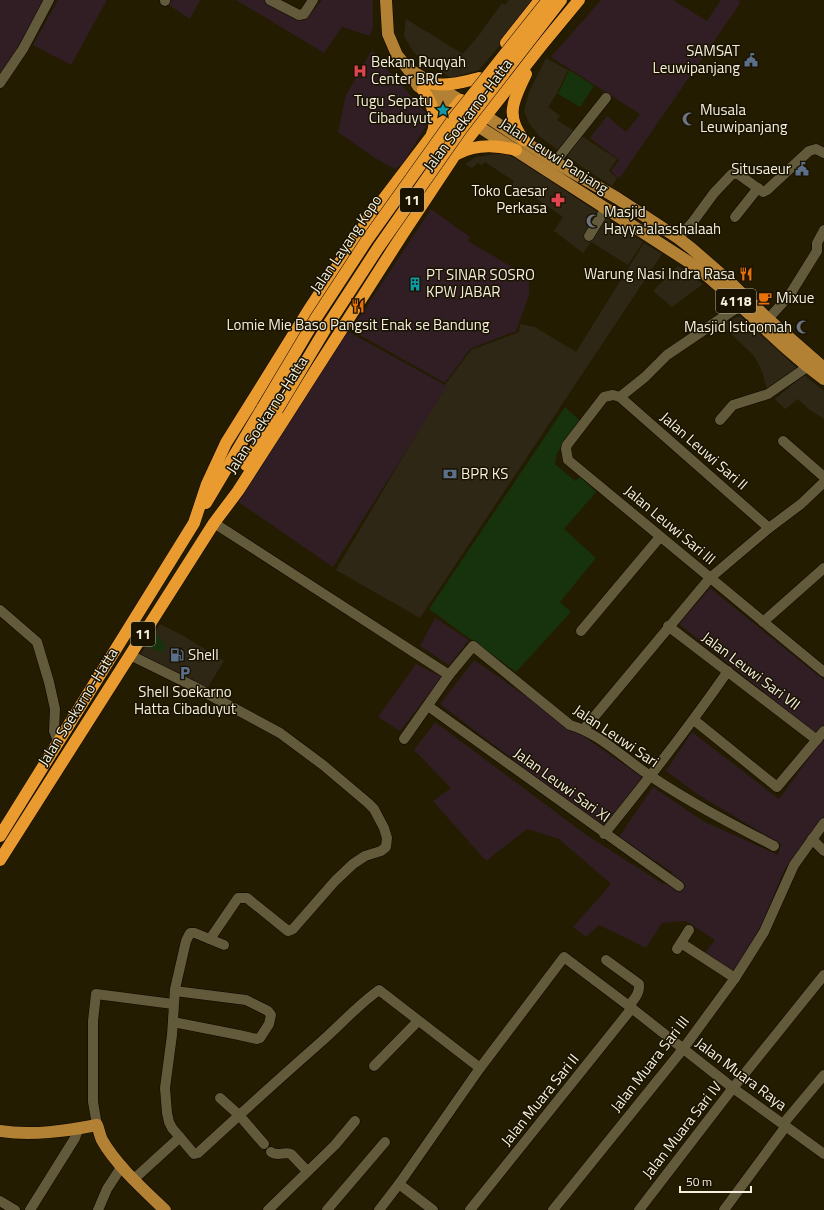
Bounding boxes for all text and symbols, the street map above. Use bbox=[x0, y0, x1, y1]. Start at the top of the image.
place label: SAMSAT Leuwipanjang bbox=[653, 39, 740, 79]
place label: Bekam Ruqyah Center BRC bbox=[371, 50, 466, 90]
public building icon: SAMSAT Leuwipanjang bbox=[743, 52, 759, 68]
street label: Jalan Soekarno-Hatta bbox=[418, 53, 518, 176]
hospital icon: Bekam Ruqyah Center BRC bbox=[352, 63, 368, 79]
place label: Tugu Sepatu Cibaduyut bbox=[354, 89, 433, 129]
place label: Musala Leuwipanjang bbox=[700, 98, 788, 138]
place icon: Tugu Sepatu Cibaduyut bbox=[435, 102, 451, 118]
mosque icon: Musala Leuwipanjang bbox=[681, 111, 697, 127]
street label: Jalan Leuwi Panjang bbox=[495, 112, 614, 200]
place label: Situsaeur bbox=[731, 157, 791, 180]
public building icon: Situsaeur bbox=[794, 161, 810, 177]
place label: Toko Caesar Perkasa bbox=[471, 179, 547, 219]
road number: 11 bbox=[400, 188, 424, 212]
street label: Jalan Layang Kopo bbox=[304, 190, 387, 298]
pharmacy icon: Toko Caesar Perkasa bbox=[550, 192, 566, 208]
place label: Masjid Hayya'alasshalaah bbox=[604, 200, 721, 240]
mosque icon: Masjid Hayya'alasshalaah bbox=[585, 213, 601, 229]
place label: Warung Nasi Indra Rasa bbox=[584, 262, 735, 285]
place label: PT SINAR SOSRO KPW JABAR bbox=[426, 263, 535, 303]
restaurant icon: Warung Nasi Indra Rasa bbox=[738, 266, 754, 282]
building icon: PT SINAR SOSRO KPW JABAR bbox=[407, 276, 423, 292]
place label: Mixue bbox=[776, 286, 814, 309]
road number: 4118 bbox=[716, 289, 756, 313]
cafe icon: Mixue bbox=[757, 290, 773, 306]
restaurant icon: Lomie Mie Baso Pangsit Enak se Bandung bbox=[350, 298, 366, 314]
place label: Lomie Mie Baso Pangsit Enak se Bandung bbox=[226, 313, 490, 336]
place label: Masjid Istiqomah bbox=[684, 315, 792, 338]
mosque icon: Masjid Istiqomah bbox=[795, 319, 811, 335]
street label: Jalan Soekarno-Hatta bbox=[220, 351, 313, 478]
street label: Jalan Leuwi Sari II bbox=[655, 406, 753, 495]
place label: BPR KS bbox=[461, 462, 508, 485]
bank icon: BPR KS bbox=[442, 466, 458, 482]
street label: Jalan Leuwi Sari III bbox=[620, 479, 721, 570]
road number: 11 bbox=[131, 622, 155, 646]
street label: Jalan Leuwi Sari VII bbox=[697, 626, 805, 715]
street label: Jalan Soekarno-Hatta bbox=[32, 643, 124, 770]
place label: Shell bbox=[188, 643, 219, 666]
fuel station icon: Shell bbox=[169, 647, 185, 663]
parking icon: Shell Soekarno Hatta Cibaduyut bbox=[177, 665, 193, 681]
place label: Shell Soekarno Hatta Cibaduyut bbox=[134, 680, 237, 720]
street label: Jalan Leuwi Sari bbox=[569, 698, 664, 773]
street label: Jalan Leuwi Sari XI bbox=[509, 742, 615, 828]
street label: Jalan Muara Sari III bbox=[605, 1011, 695, 1117]
street label: Jalan Muara Raya bbox=[691, 1031, 792, 1116]
street label: Jalan Muara Sari II bbox=[495, 1049, 584, 1151]
street label: Jalan Muara Sari IV bbox=[636, 1076, 727, 1183]
scale bar bbox=[680, 1168, 751, 1194]
text: 50 m bbox=[686, 1172, 712, 1191]

